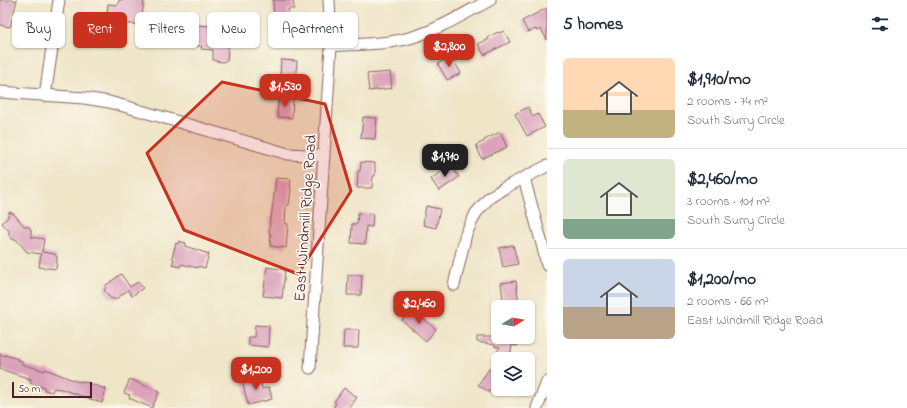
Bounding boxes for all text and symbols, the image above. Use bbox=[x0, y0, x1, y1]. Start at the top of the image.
chip: Buy bbox=[12, 12, 65, 48]
chip: Rent bbox=[73, 12, 127, 48]
chip: Filters bbox=[135, 12, 199, 48]
chip: New bbox=[207, 12, 260, 48]
chip: Apartment bbox=[268, 12, 358, 48]
text: 5 homes bbox=[563, 12, 623, 37]
icon: filters bbox=[869, 13, 891, 35]
pin: $2,800 bbox=[416, 34, 482, 68]
text: $2,800 bbox=[433, 37, 465, 56]
text: $1,910/mo bbox=[687, 67, 751, 92]
pin: $1,530 bbox=[252, 74, 318, 108]
icon: home bbox=[595, 74, 643, 122]
text: $1,530 bbox=[269, 77, 301, 96]
text: 2 rooms · 74 m² bbox=[687, 92, 768, 111]
text: South Surry Circle bbox=[687, 111, 785, 130]
street label: East Windmill Ridge Road bbox=[288, 134, 324, 302]
pin: $1,910 bbox=[412, 144, 478, 178]
text: $1,910 bbox=[431, 147, 459, 166]
text: $2,460/mo bbox=[687, 167, 758, 192]
icon: home bbox=[595, 175, 643, 223]
text: 3 rooms · 101 m² bbox=[687, 192, 770, 211]
text: South Surry Circle bbox=[687, 211, 785, 230]
text: $1,200/mo bbox=[687, 267, 756, 292]
icon: home bbox=[595, 275, 643, 323]
pin: $2,460 bbox=[386, 291, 452, 325]
text: 2 rooms · 66 m² bbox=[687, 292, 769, 311]
text: $2,460 bbox=[402, 294, 436, 313]
north arrow bbox=[491, 300, 535, 344]
map controls bbox=[491, 300, 535, 396]
text: East Windmill Ridge Road bbox=[687, 311, 823, 330]
button: layers bbox=[491, 352, 535, 396]
pin: $1,200 bbox=[223, 357, 289, 391]
text: $1,200 bbox=[240, 360, 272, 379]
scale bar bbox=[12, 380, 92, 399]
text: 50 m bbox=[18, 381, 40, 397]

